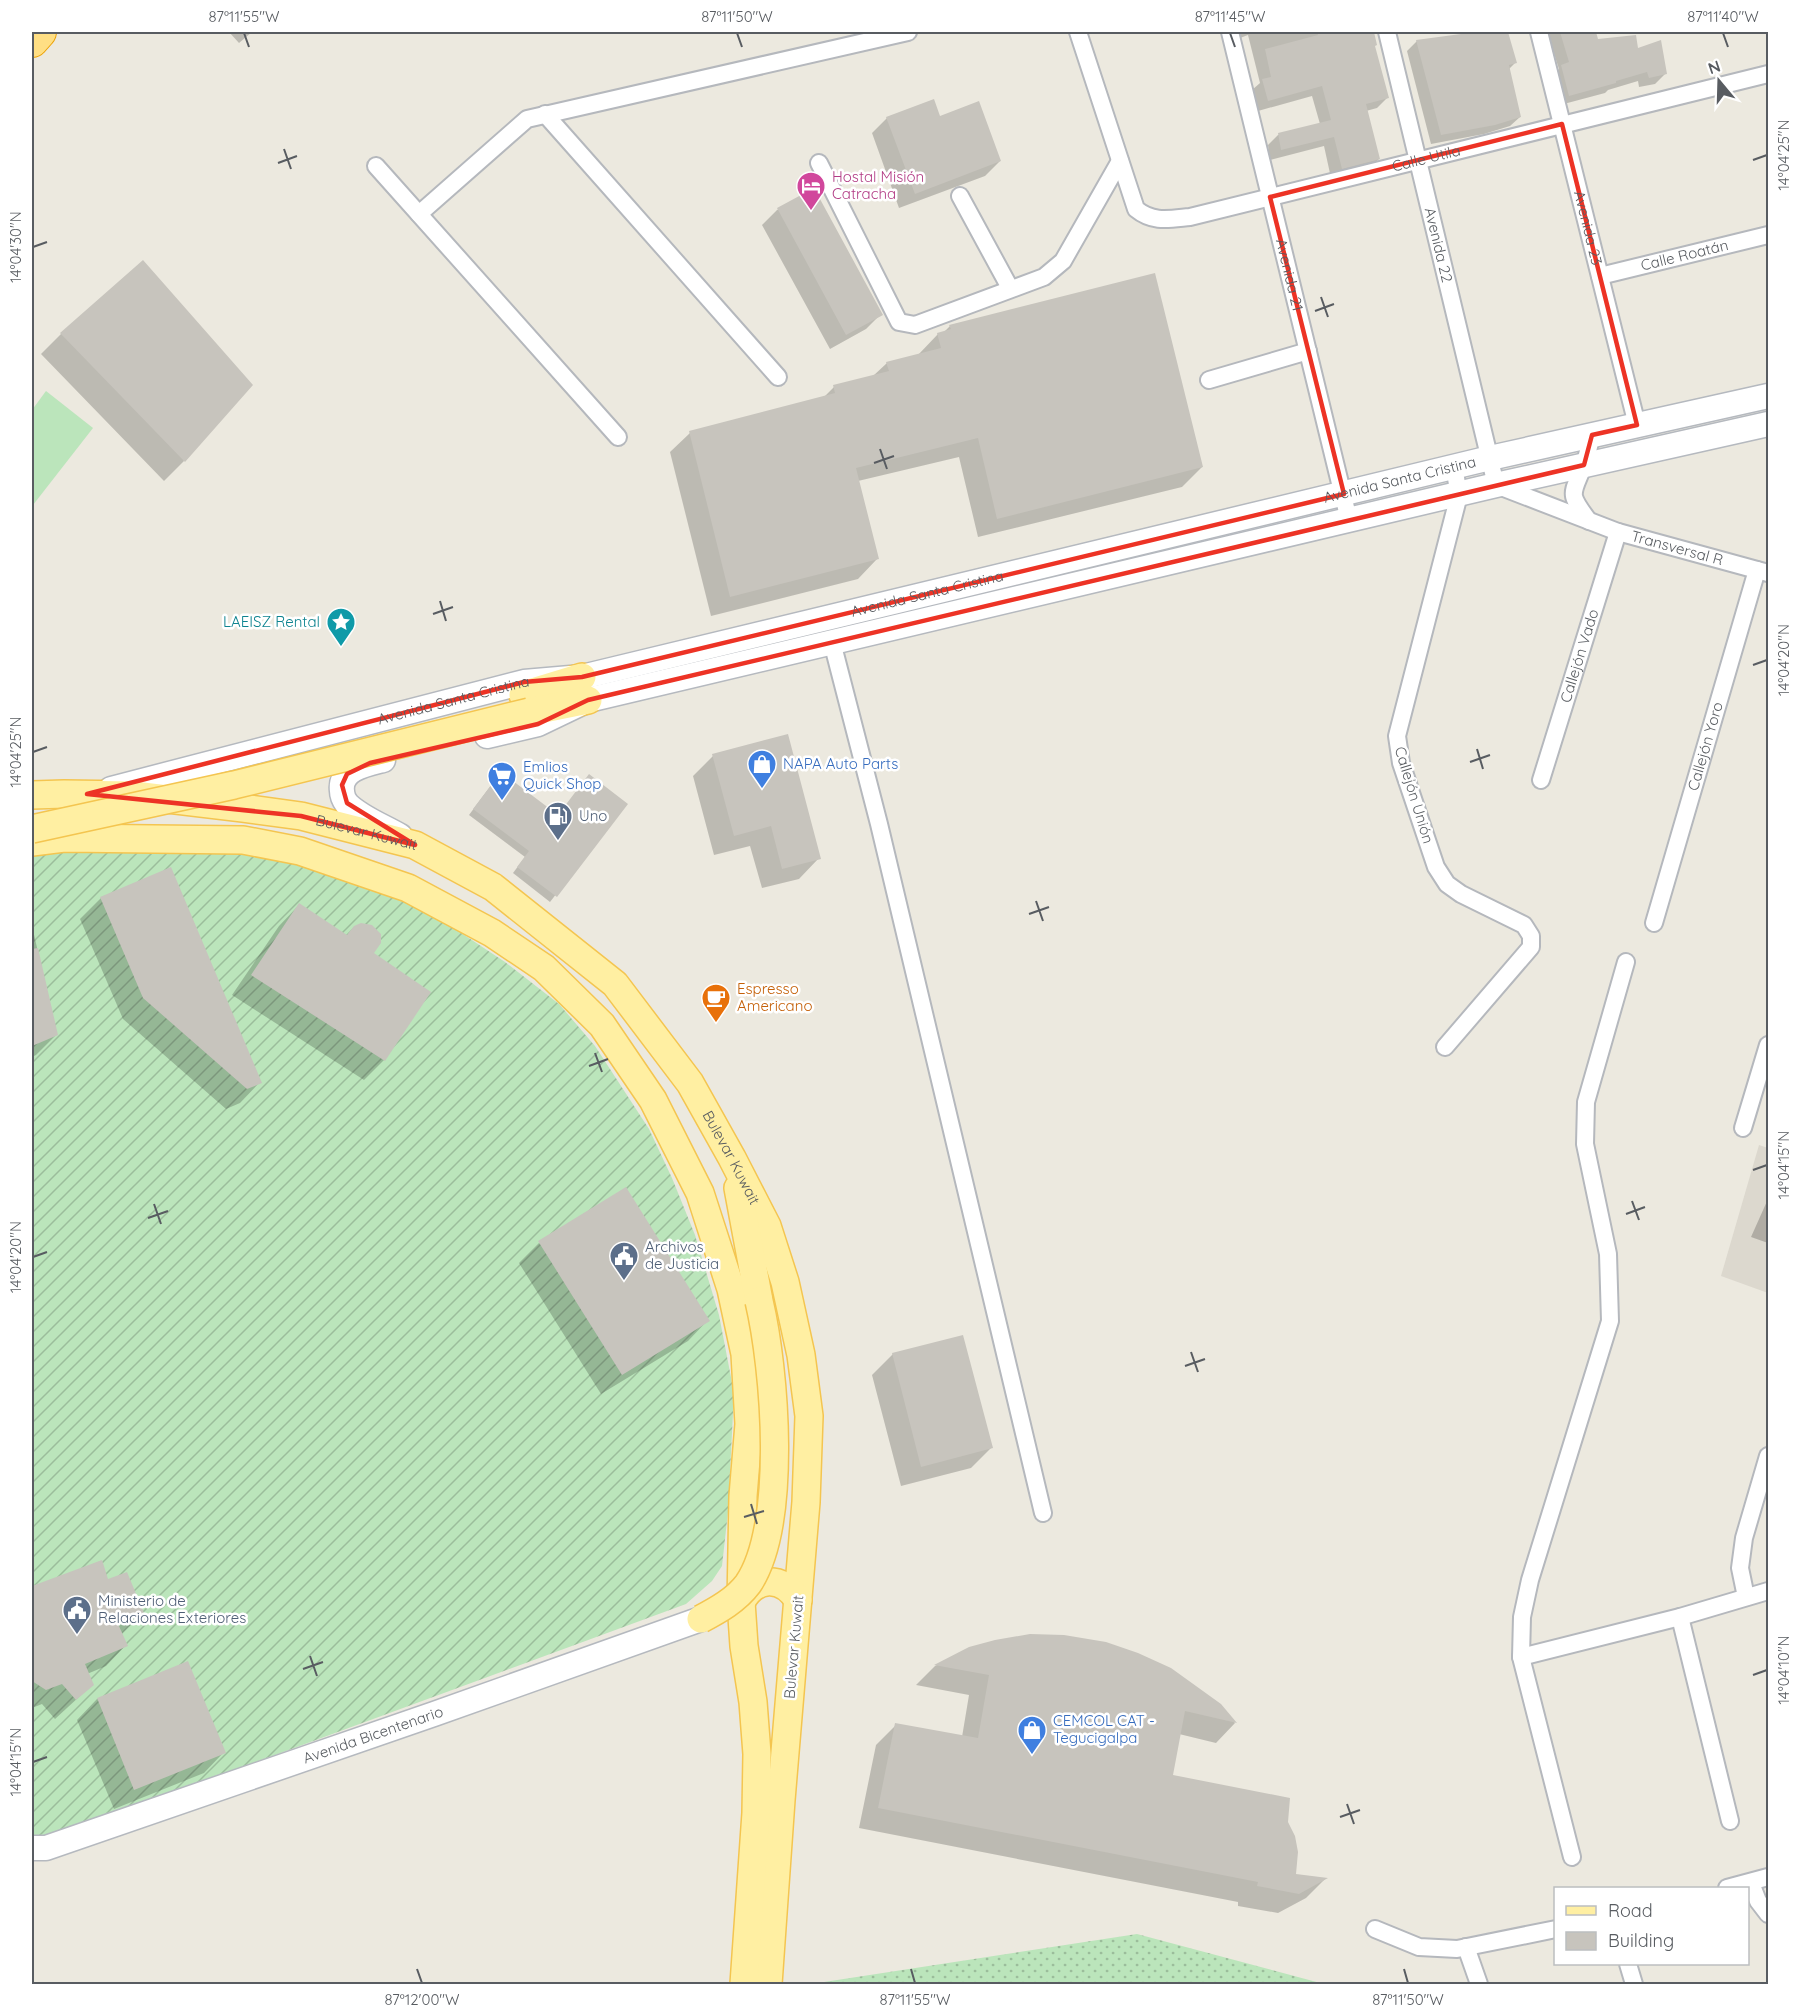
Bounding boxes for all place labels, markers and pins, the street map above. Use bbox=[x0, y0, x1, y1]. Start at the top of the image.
place label: Hostal Misión Catracha bbox=[832, 167, 924, 203]
hotel icon: Hostal Misión Catracha bbox=[795, 170, 827, 212]
place icon: LAEISZ Rental bbox=[325, 606, 357, 648]
place label: LAEISZ Rental bbox=[223, 612, 320, 631]
shop icon: NAPA Auto Parts bbox=[746, 748, 778, 790]
place label: NAPA Auto Parts bbox=[783, 754, 898, 773]
place label: Emlios Quick Shop bbox=[523, 757, 601, 793]
supermarket icon: Emlios Quick Shop bbox=[486, 760, 518, 802]
fuel station icon: Uno bbox=[542, 800, 574, 842]
place label: Uno bbox=[579, 806, 607, 825]
place label: Espresso Americano bbox=[737, 979, 812, 1015]
cafe icon: Espresso Americano bbox=[700, 982, 732, 1024]
place label: Archivos de Justicia bbox=[645, 1237, 719, 1273]
public building icon: Archivos de Justicia bbox=[608, 1240, 640, 1282]
place label: Ministerio de Relaciones Exteriores bbox=[98, 1591, 246, 1627]
public building icon: Ministerio de Relaciones Exteriores bbox=[61, 1594, 93, 1636]
place label: CEMCOL CAT - Tegucigalpa bbox=[1053, 1711, 1155, 1747]
shop icon: CEMCOL CAT - Tegucigalpa bbox=[1016, 1714, 1048, 1756]

